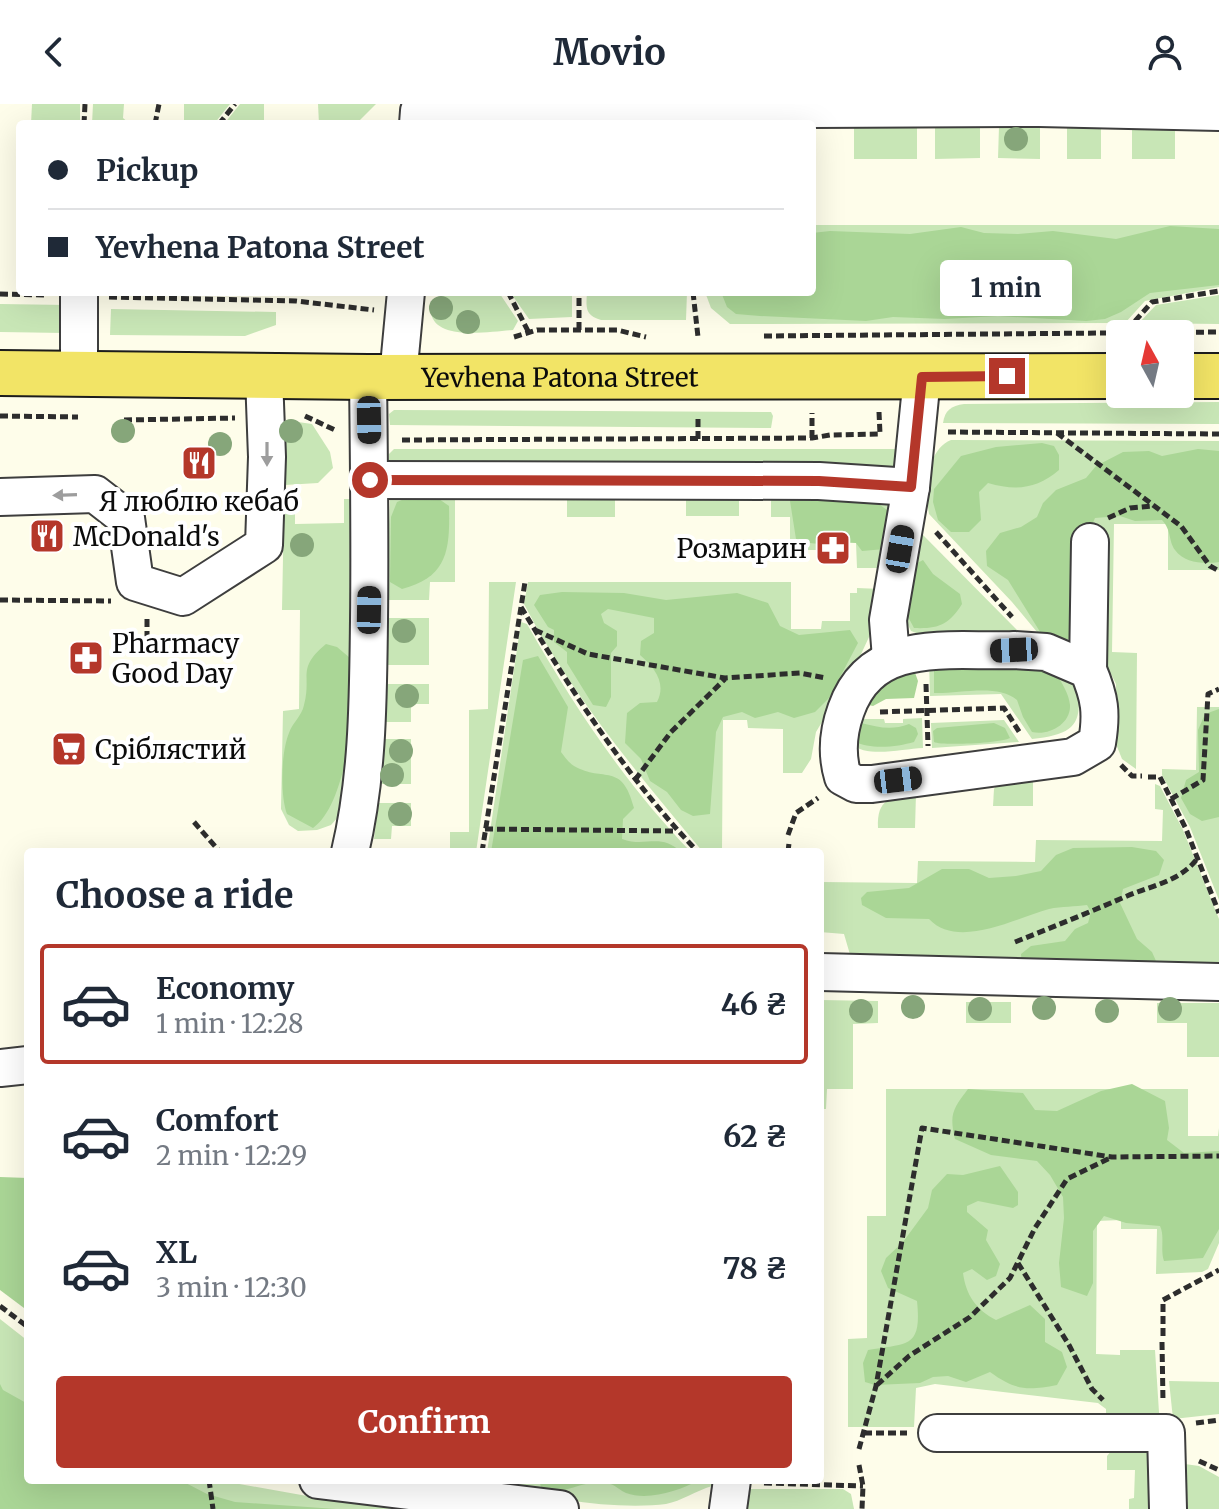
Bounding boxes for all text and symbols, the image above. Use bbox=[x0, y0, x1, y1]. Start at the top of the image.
icon: back bbox=[32, 30, 76, 74]
text: Movio bbox=[553, 30, 666, 75]
icon: person bbox=[1143, 30, 1187, 74]
text: Pickup bbox=[96, 151, 198, 189]
text: Yevhena Patona Street bbox=[96, 228, 425, 266]
callout: 1 min bbox=[941, 260, 1073, 316]
text: 1 min bbox=[971, 271, 1041, 304]
north arrow bbox=[1106, 320, 1194, 408]
map controls bbox=[1106, 320, 1194, 408]
route end bbox=[989, 358, 1025, 394]
street label: Yevhena Patona Street bbox=[420, 360, 699, 393]
car bbox=[357, 396, 381, 444]
one-way arrow bbox=[261, 442, 273, 467]
restaurant icon: Я люблю кебаб bbox=[180, 444, 218, 482]
route start bbox=[352, 462, 388, 498]
place label: Я люблю кебаб bbox=[99, 485, 299, 518]
one-way arrow bbox=[52, 488, 77, 501]
restaurant icon: McDonald's bbox=[28, 517, 66, 555]
place label: McDonald's bbox=[73, 520, 220, 553]
car bbox=[884, 523, 916, 575]
pharmacy icon: Розмарин bbox=[814, 529, 852, 567]
place label: Розмарин bbox=[676, 532, 807, 565]
car bbox=[357, 586, 381, 634]
place label: Pharmacy Good Day bbox=[112, 627, 240, 690]
car bbox=[989, 637, 1039, 663]
pharmacy icon: Pharmacy Good Day bbox=[67, 639, 105, 677]
supermarket icon: Сріблястий bbox=[50, 730, 88, 768]
place label: Сріблястий bbox=[95, 733, 247, 766]
car bbox=[873, 765, 923, 795]
text: Choose a ride bbox=[56, 873, 293, 918]
icon: car bbox=[60, 968, 132, 1040]
text: Economy bbox=[156, 969, 294, 1007]
text: 46 ₴ bbox=[721, 985, 788, 1023]
text: 1 min · 12:28 bbox=[156, 1007, 304, 1040]
icon: car bbox=[60, 1100, 132, 1172]
text: Comfort bbox=[156, 1101, 279, 1139]
text: 62 ₴ bbox=[723, 1117, 788, 1155]
text: 2 min · 12:29 bbox=[156, 1139, 307, 1172]
icon: car bbox=[60, 1232, 132, 1304]
text: XL bbox=[156, 1233, 197, 1271]
text: 78 ₴ bbox=[722, 1249, 788, 1287]
text: 3 min · 12:30 bbox=[156, 1271, 307, 1304]
button: Confirm bbox=[56, 1376, 792, 1468]

